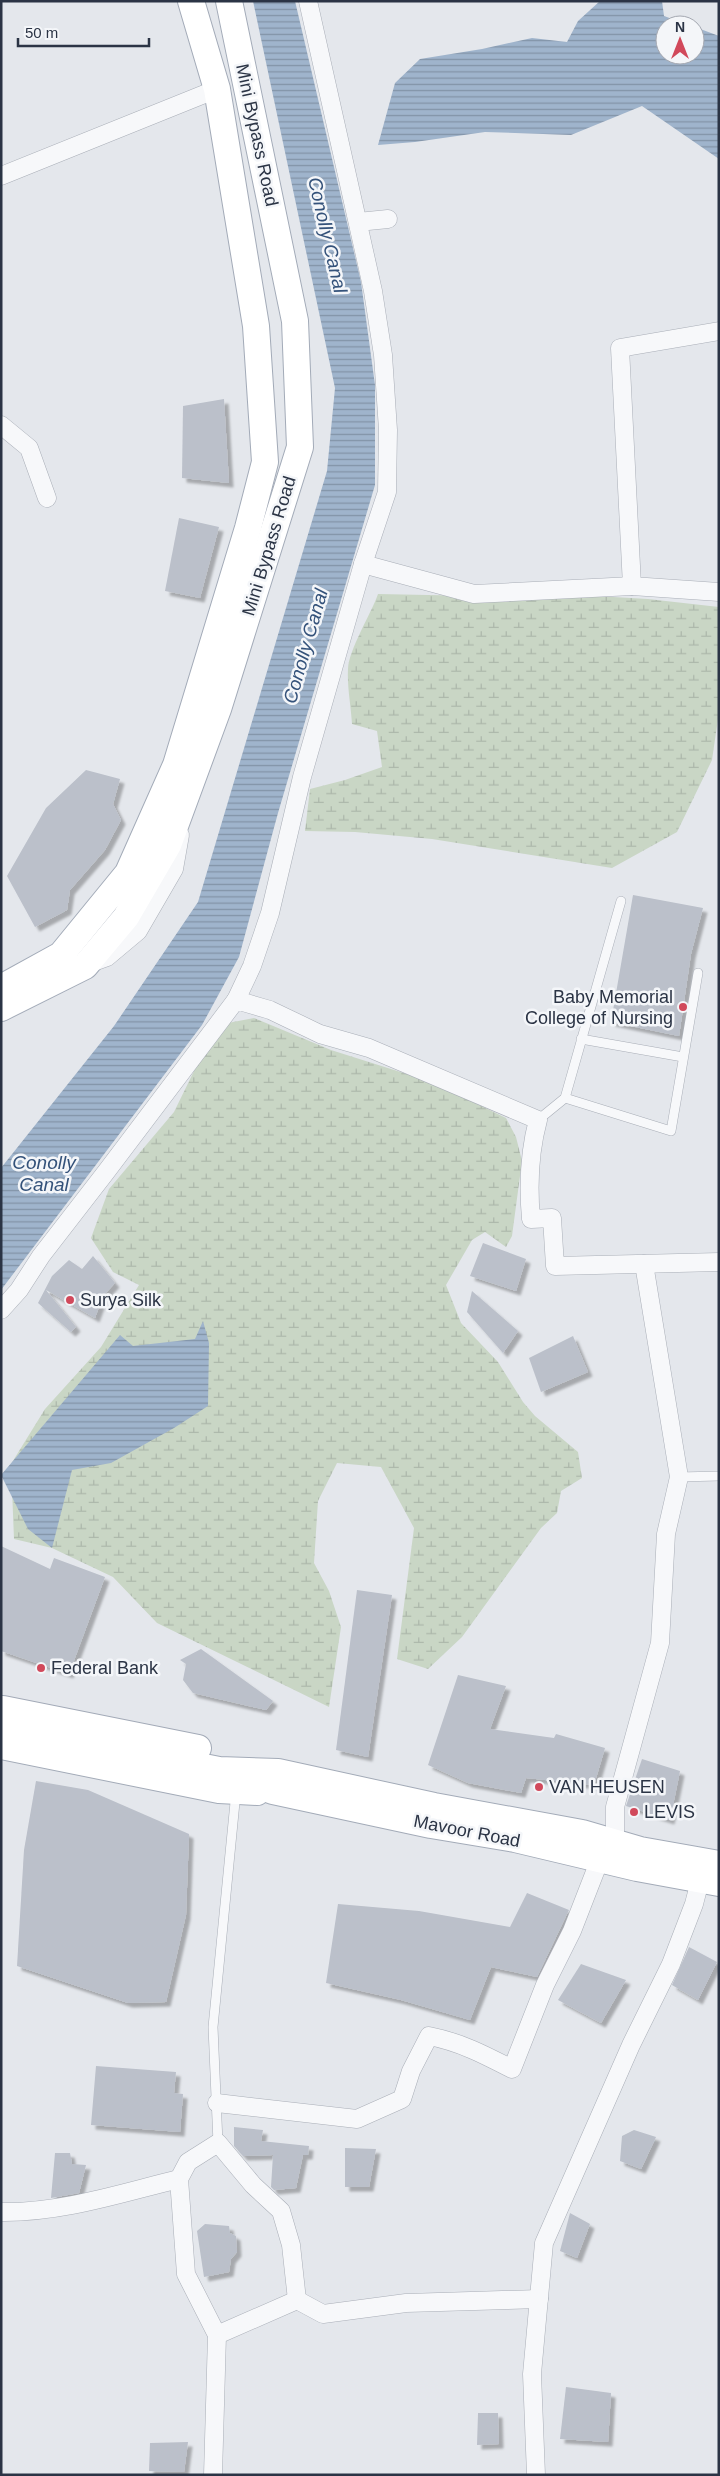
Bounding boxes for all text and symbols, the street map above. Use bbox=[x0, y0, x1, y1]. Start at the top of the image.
scale bar bbox=[18, 15, 149, 47]
north arrow bbox=[655, 15, 705, 65]
text: N bbox=[675, 19, 685, 35]
text: 50 m bbox=[25, 24, 58, 41]
street label: Mini Bypass Road bbox=[232, 62, 282, 208]
water label: Conolly Canal bbox=[304, 175, 351, 296]
street label: Mini Bypass Road bbox=[238, 474, 300, 618]
water label: Conolly Canal bbox=[279, 586, 332, 706]
place label: Baby Memorial College of Nursing bbox=[525, 987, 673, 1028]
marker: Baby Memorial College of Nursing bbox=[677, 1001, 689, 1013]
water label: Conolly Canal bbox=[12, 1152, 77, 1195]
place label: Surya Silk bbox=[80, 1290, 162, 1310]
marker: Surya Silk bbox=[64, 1294, 76, 1306]
place label: Federal Bank bbox=[51, 1658, 159, 1678]
marker: Federal Bank bbox=[35, 1662, 47, 1674]
place label: VAN HEUSEN bbox=[549, 1777, 665, 1797]
marker: VAN HEUSEN bbox=[533, 1781, 545, 1793]
place label: LEVIS bbox=[644, 1802, 695, 1822]
marker: LEVIS bbox=[628, 1806, 640, 1818]
street label: Mavoor Road bbox=[412, 1811, 522, 1851]

